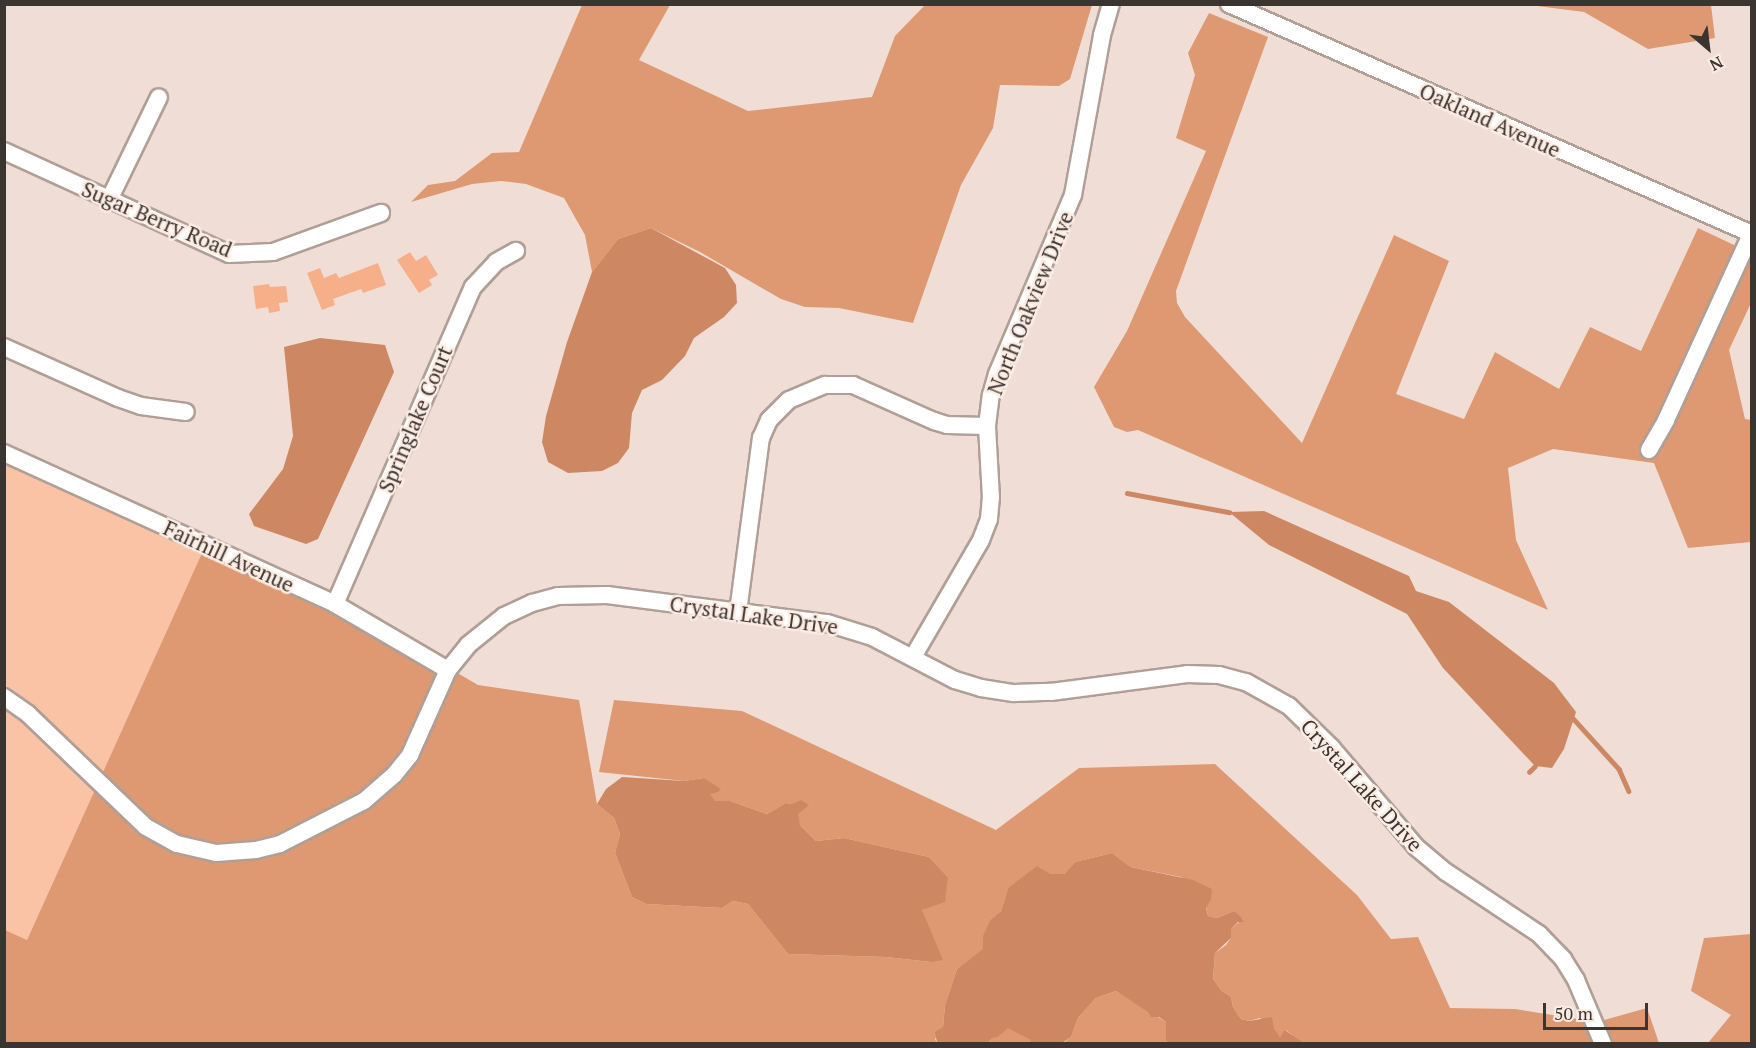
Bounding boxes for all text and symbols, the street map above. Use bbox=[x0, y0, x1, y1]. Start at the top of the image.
north arrow bbox=[1678, 18, 1738, 78]
text: N bbox=[1706, 51, 1727, 76]
street label: Oakland Avenue bbox=[1415, 78, 1565, 162]
street label: Sugar Berry Road bbox=[78, 176, 236, 262]
street label: North Oakview Drive bbox=[982, 208, 1078, 398]
street label: Springlake Court bbox=[373, 342, 457, 496]
street label: Fairhill Avenue bbox=[160, 515, 298, 597]
street label: Crystal Lake Drive bbox=[668, 591, 840, 639]
street label: Crystal Lake Drive bbox=[1296, 713, 1428, 857]
scale bar bbox=[1546, 991, 1651, 1029]
text: 50 m bbox=[1554, 1001, 1593, 1025]

